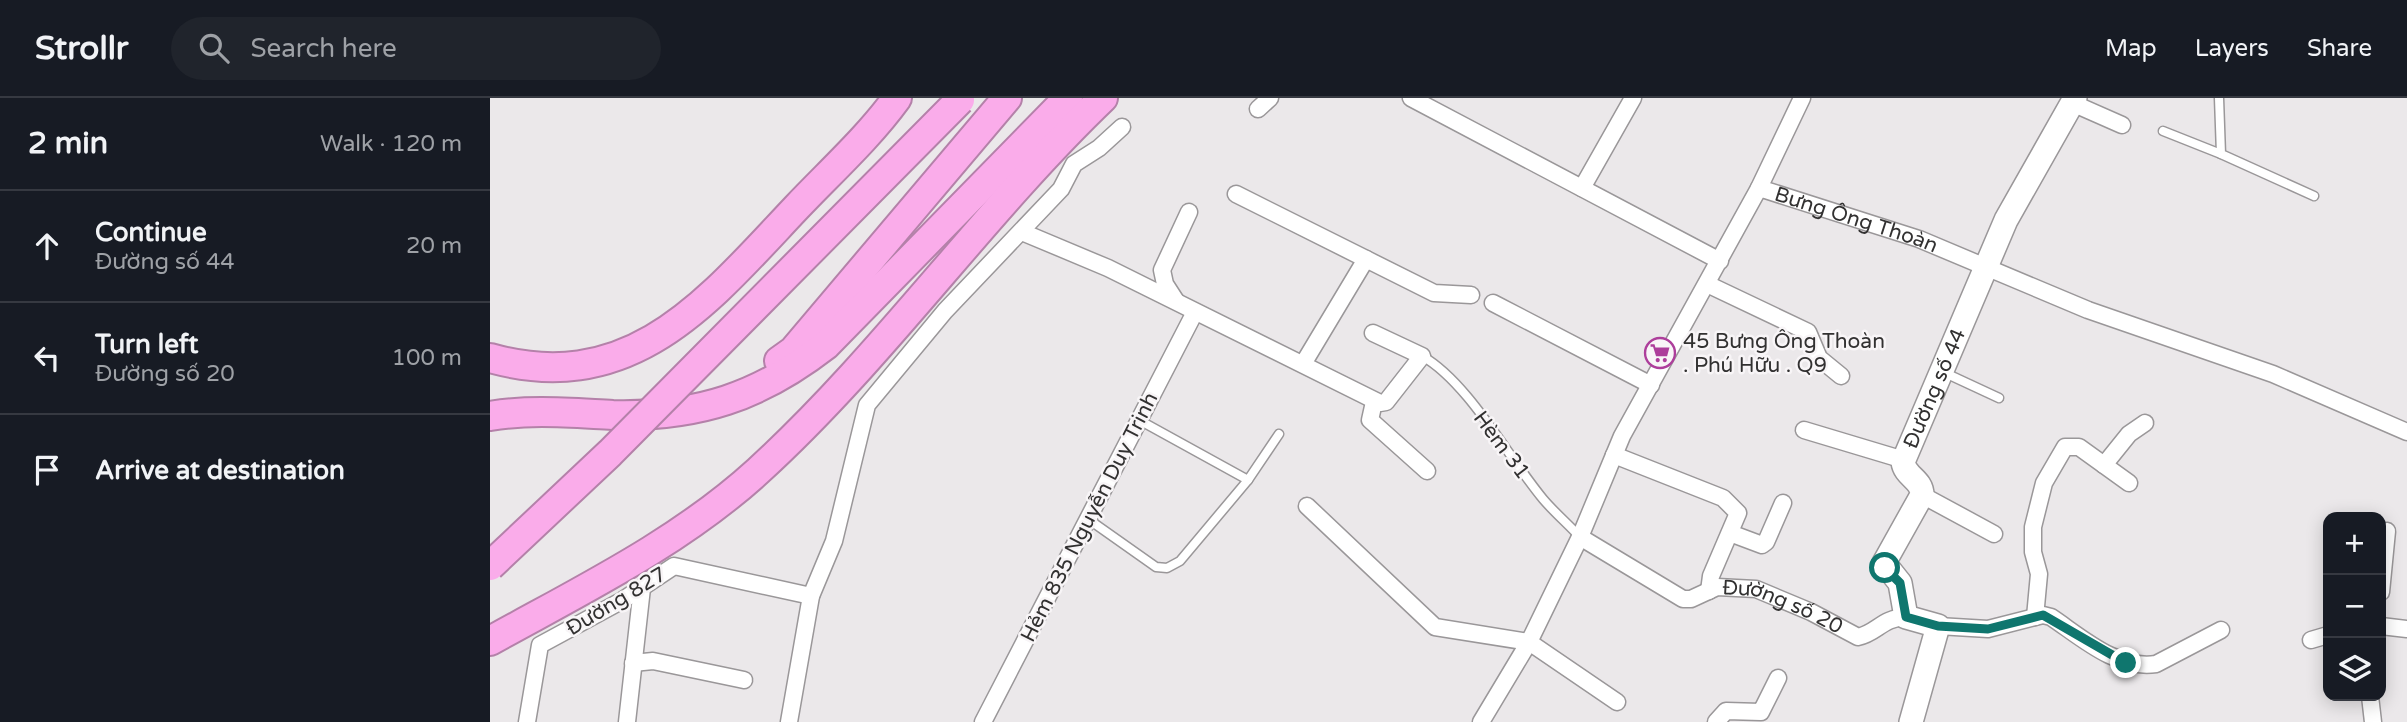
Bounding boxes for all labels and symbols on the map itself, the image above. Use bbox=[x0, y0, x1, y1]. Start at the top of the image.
street label: Bưng Ông Thoàn bbox=[1771, 182, 1942, 259]
street label: Đường số 44 bbox=[1898, 325, 1971, 452]
place label: 45 Bưng Ông Thoàn . Phú Hữu . Q9 bbox=[1683, 329, 1885, 378]
supermarket icon: 45 Bưng Ông Thoàn . Phú Hữu . Q9 bbox=[1643, 336, 1677, 370]
street label: Hẻm 835 Nguyễn Duy Trinh bbox=[1016, 388, 1163, 646]
street label: Hèm 31 bbox=[1468, 406, 1535, 484]
route start bbox=[1869, 552, 1900, 583]
street label: Đường 827 bbox=[562, 562, 671, 641]
street label: Đường số 20 bbox=[1722, 575, 1847, 640]
route end bbox=[2110, 647, 2141, 678]

